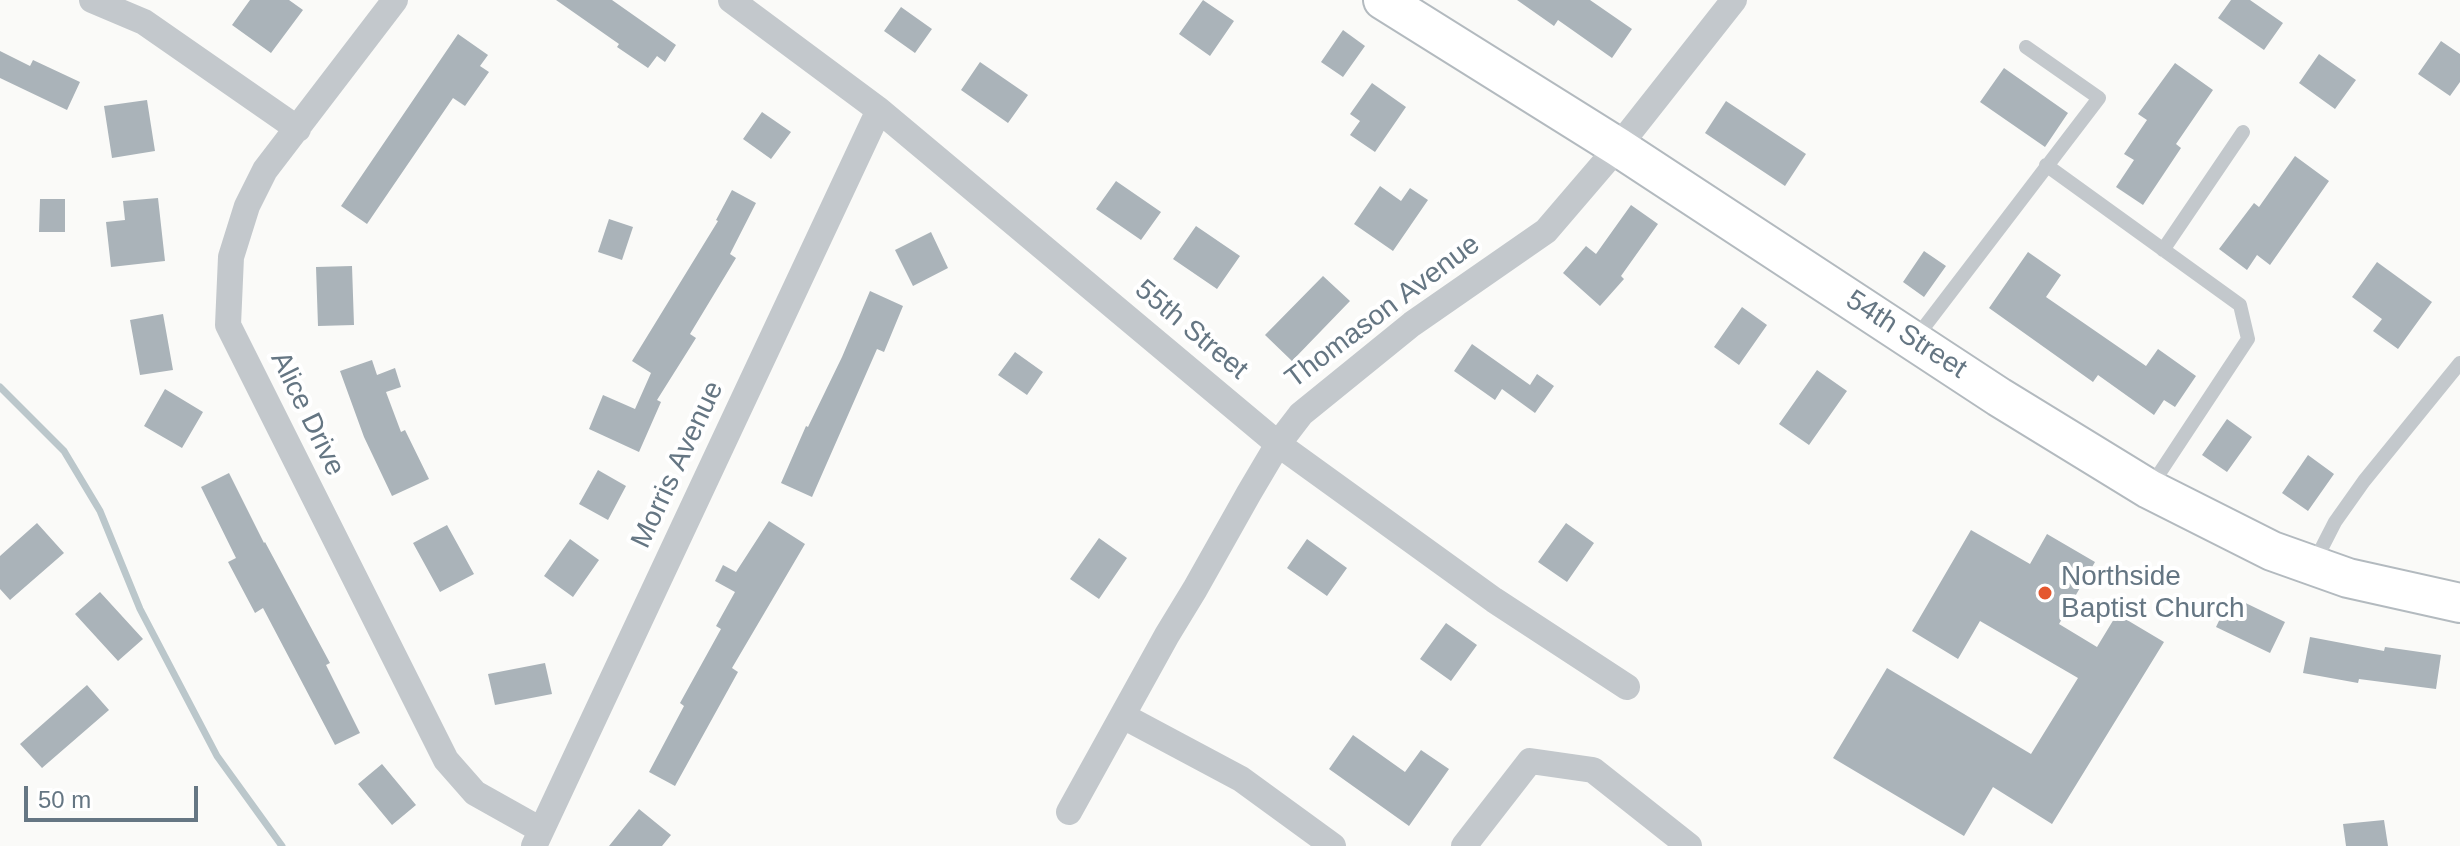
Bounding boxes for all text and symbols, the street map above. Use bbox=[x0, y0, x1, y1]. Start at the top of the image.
street label: Thomason Avenue bbox=[1279, 228, 1487, 396]
street label: 55th Street bbox=[1128, 273, 1254, 387]
street label: 54th Street bbox=[1839, 284, 1973, 386]
street label: Alice Drive bbox=[263, 347, 351, 481]
street label: Morris Avenue bbox=[625, 376, 731, 554]
place label: Northside Baptist Church bbox=[2061, 560, 2245, 626]
marker: Northside Baptist Church bbox=[2036, 584, 2054, 602]
scale bar bbox=[28, 770, 202, 820]
text: 50 m bbox=[38, 786, 91, 813]

